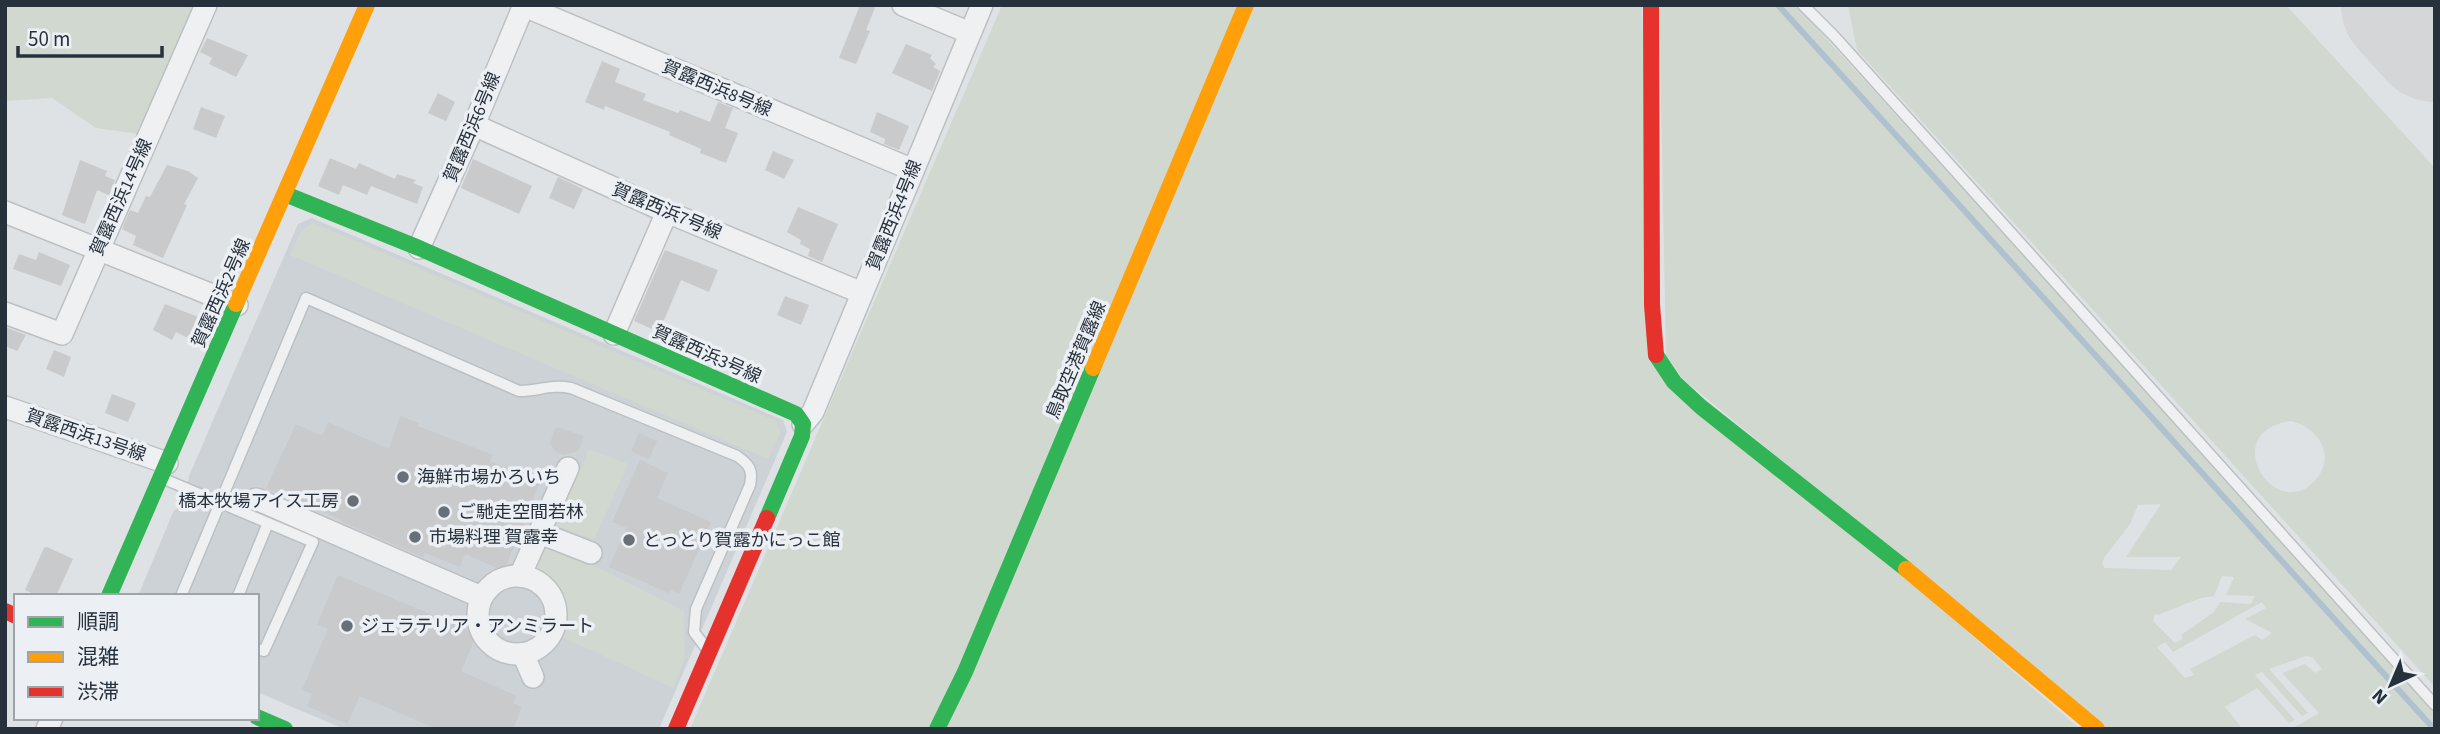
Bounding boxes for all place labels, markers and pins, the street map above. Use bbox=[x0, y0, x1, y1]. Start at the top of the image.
place label: 海鮮市場かろいち bbox=[417, 465, 561, 490]
marker: 海鮮市場かろいち bbox=[395, 469, 411, 485]
place label: 橋本牧場アイス工房 bbox=[178, 489, 339, 514]
marker: 橋本牧場アイス工房 bbox=[345, 493, 361, 509]
place label: ご馳走空間若林 bbox=[458, 500, 584, 525]
marker: ご馳走空間若林 bbox=[436, 504, 452, 520]
place label: 市場料理 賀露幸 bbox=[429, 525, 559, 550]
place label: とっとり賀露かにっこ館 bbox=[643, 528, 840, 553]
marker: 市場料理 賀露幸 bbox=[407, 529, 423, 545]
marker: とっとり賀露かにっこ館 bbox=[621, 532, 637, 548]
place label: ジェラテリア・アンミラート bbox=[361, 614, 594, 639]
marker: ジェラテリア・アンミラート bbox=[339, 618, 355, 634]

